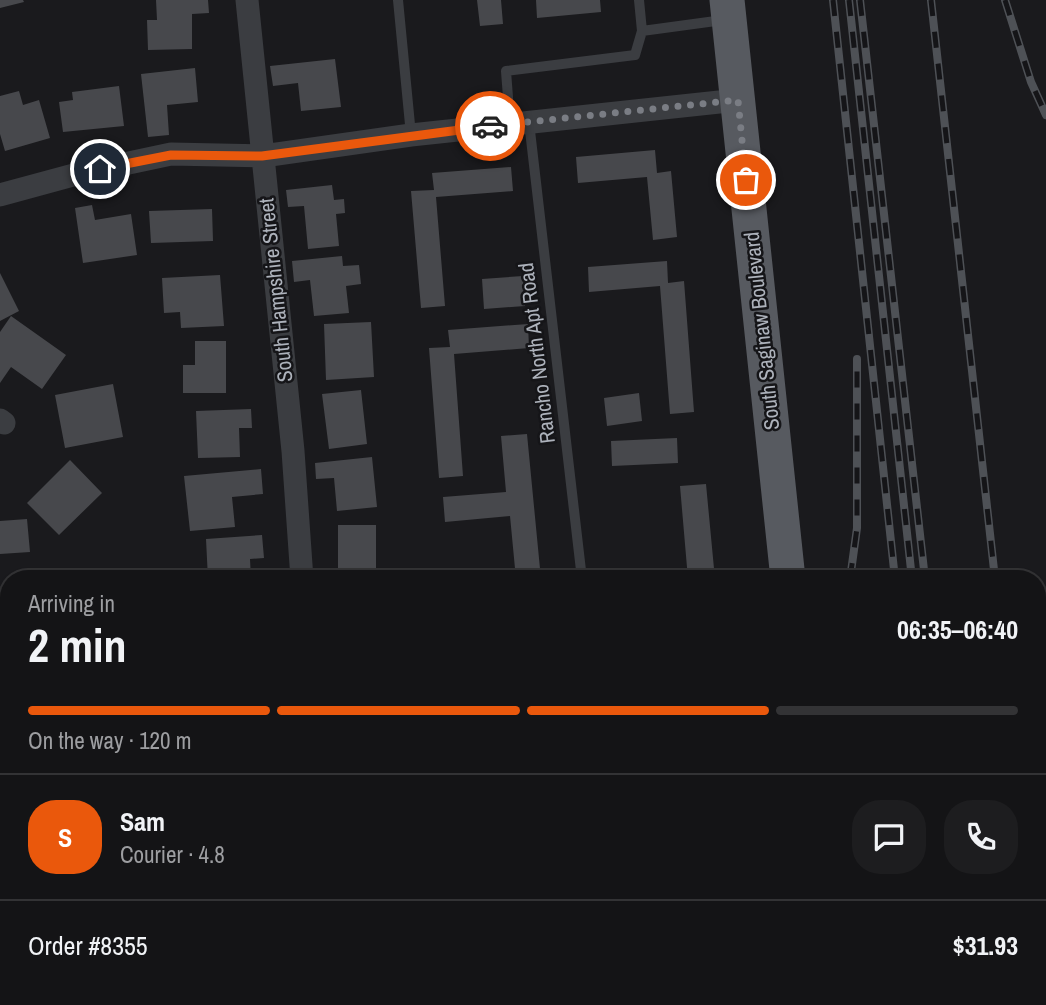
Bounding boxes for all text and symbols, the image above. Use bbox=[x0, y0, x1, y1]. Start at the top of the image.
courier bbox=[455, 91, 525, 161]
icon: car bbox=[471, 107, 509, 145]
pin bbox=[70, 139, 130, 199]
icon: home bbox=[81, 150, 119, 188]
pin bbox=[716, 150, 776, 210]
icon: bag bbox=[727, 161, 765, 199]
street label: South Hampshire Street bbox=[251, 196, 300, 383]
street label: South Saginaw Boulevard bbox=[737, 231, 786, 432]
street label: Rancho North Apt Road bbox=[511, 261, 562, 445]
text: Arriving in bbox=[28, 588, 115, 619]
text: 06:35–06:40 bbox=[897, 612, 1018, 647]
text: 2 min bbox=[28, 614, 127, 676]
text: On the way · 120 m bbox=[28, 725, 192, 756]
button: chat bbox=[852, 800, 926, 874]
button: phone bbox=[944, 800, 1018, 874]
text: Sam bbox=[120, 804, 165, 839]
text: S bbox=[58, 820, 72, 855]
text: Courier · 4.8 bbox=[120, 839, 225, 870]
text: Order #8355 bbox=[28, 928, 148, 963]
text: $31.93 bbox=[953, 928, 1018, 963]

